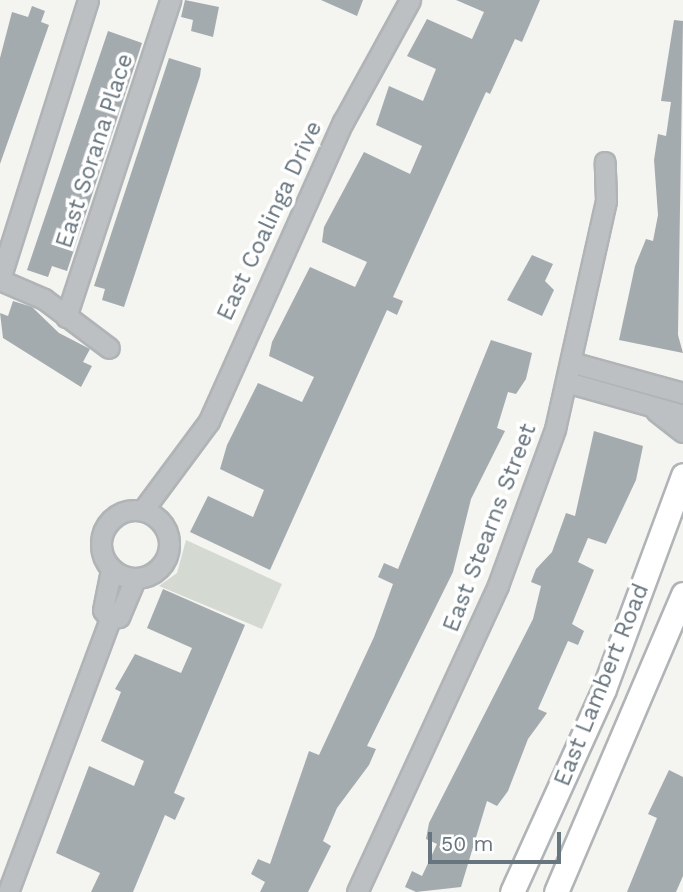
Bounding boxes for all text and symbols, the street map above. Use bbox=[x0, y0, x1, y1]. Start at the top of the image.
street label: East Sorana Place bbox=[50, 50, 140, 252]
street label: East Coalinga Drive bbox=[212, 117, 328, 325]
street label: East Stearns Street bbox=[438, 420, 542, 636]
street label: East Lambert Road bbox=[549, 580, 655, 790]
scale bar bbox=[431, 818, 564, 862]
text: 50 m bbox=[441, 831, 493, 856]

